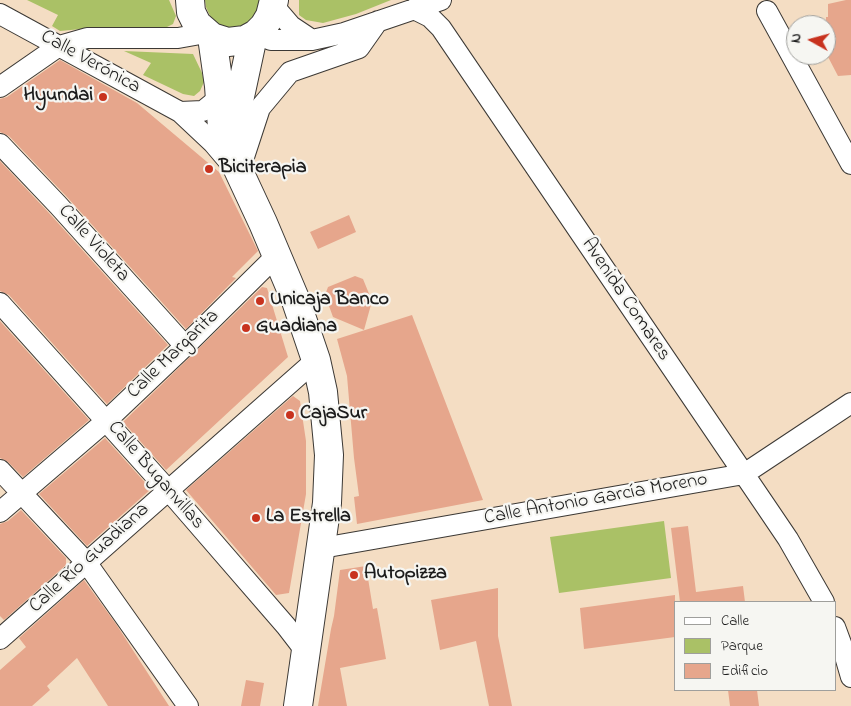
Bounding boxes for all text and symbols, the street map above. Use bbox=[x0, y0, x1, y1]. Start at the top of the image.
north arrow bbox=[786, 15, 836, 65]
street label: Calle Verónica bbox=[36, 26, 144, 100]
text: N bbox=[786, 32, 808, 44]
place label: Hyundai bbox=[23, 85, 93, 109]
marker: Hyundai bbox=[97, 91, 109, 103]
place label: Biciterapia bbox=[219, 157, 306, 181]
marker: Biciterapia bbox=[203, 163, 215, 175]
street label: Calle Violeta bbox=[52, 200, 134, 288]
street label: Avenida Comares bbox=[575, 234, 675, 366]
place label: Unicaja Banco bbox=[270, 289, 389, 313]
marker: Unicaja Banco bbox=[254, 295, 266, 307]
street label: Calle Margarita bbox=[123, 305, 225, 405]
place label: Guadiana bbox=[256, 316, 337, 340]
marker: Guadiana bbox=[240, 322, 252, 334]
place label: CajaSur bbox=[300, 403, 367, 427]
marker: CajaSur bbox=[284, 409, 296, 421]
street label: Calle Buganvillas bbox=[101, 417, 209, 535]
street label: Calle Antonio García Moreno bbox=[482, 469, 710, 531]
street label: Calle Río Guadiana bbox=[25, 499, 155, 619]
place label: La Estrella bbox=[266, 506, 351, 530]
marker: La Estrella bbox=[250, 512, 262, 524]
place label: Autopizza bbox=[364, 563, 447, 587]
marker: Autopizza bbox=[348, 569, 360, 581]
legend bbox=[674, 601, 836, 691]
text: Calle bbox=[721, 610, 749, 632]
text: Parque bbox=[721, 635, 763, 657]
text: Edificio bbox=[721, 660, 768, 682]

